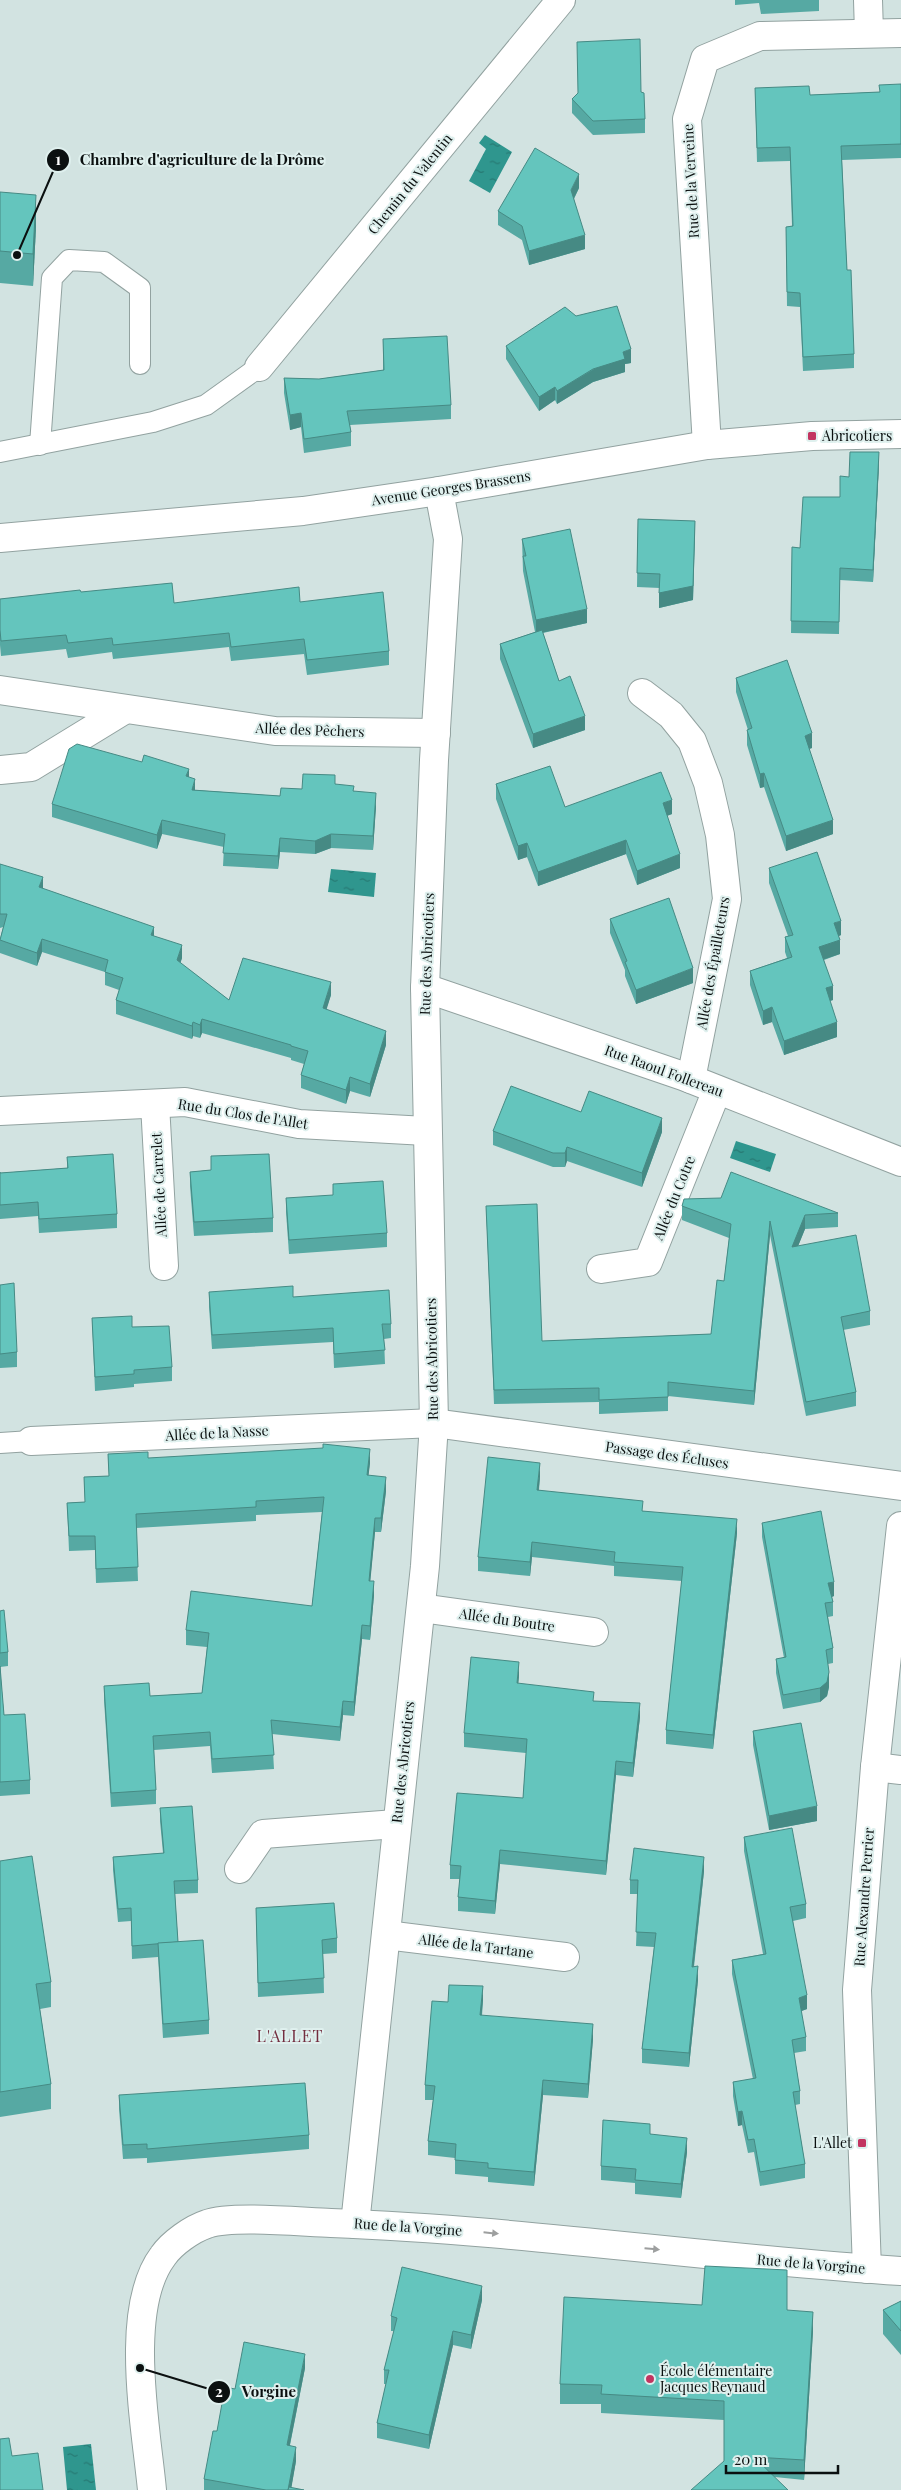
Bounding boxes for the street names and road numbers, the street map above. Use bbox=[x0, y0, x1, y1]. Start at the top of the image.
street label: Rue de la Verveine bbox=[678, 123, 703, 239]
street label: Chemin du Valentin bbox=[363, 129, 456, 238]
street label: Avenue Georges Brassens bbox=[369, 466, 532, 510]
street label: Allée des Pêchers bbox=[254, 718, 365, 741]
street label: Rue des Abricotiers bbox=[415, 892, 438, 1015]
street label: Allée des Épailleteurs bbox=[691, 895, 734, 1032]
street label: Rue Raoul Follereau bbox=[602, 1040, 726, 1101]
street label: Rue du Clos de l'Allet bbox=[177, 1094, 310, 1133]
street label: Allée de Carrelet bbox=[146, 1131, 171, 1239]
street label: Allée du Cotre bbox=[648, 1153, 699, 1244]
street label: Rue des Abricotiers bbox=[421, 1298, 442, 1420]
street label: Allée de la Nasse bbox=[164, 1420, 269, 1445]
street label: Passage des Écluses bbox=[604, 1436, 730, 1473]
street label: Allée du Boutre bbox=[457, 1603, 556, 1636]
street label: Rue des Abricotiers bbox=[387, 1700, 418, 1824]
street label: Rue Alexandre Perrier bbox=[849, 1826, 878, 1967]
street label: Allée de la Tartane bbox=[417, 1929, 535, 1962]
street label: Rue de la Vorgine bbox=[353, 2213, 463, 2240]
street label: Rue de la Vorgine bbox=[756, 2249, 866, 2278]

